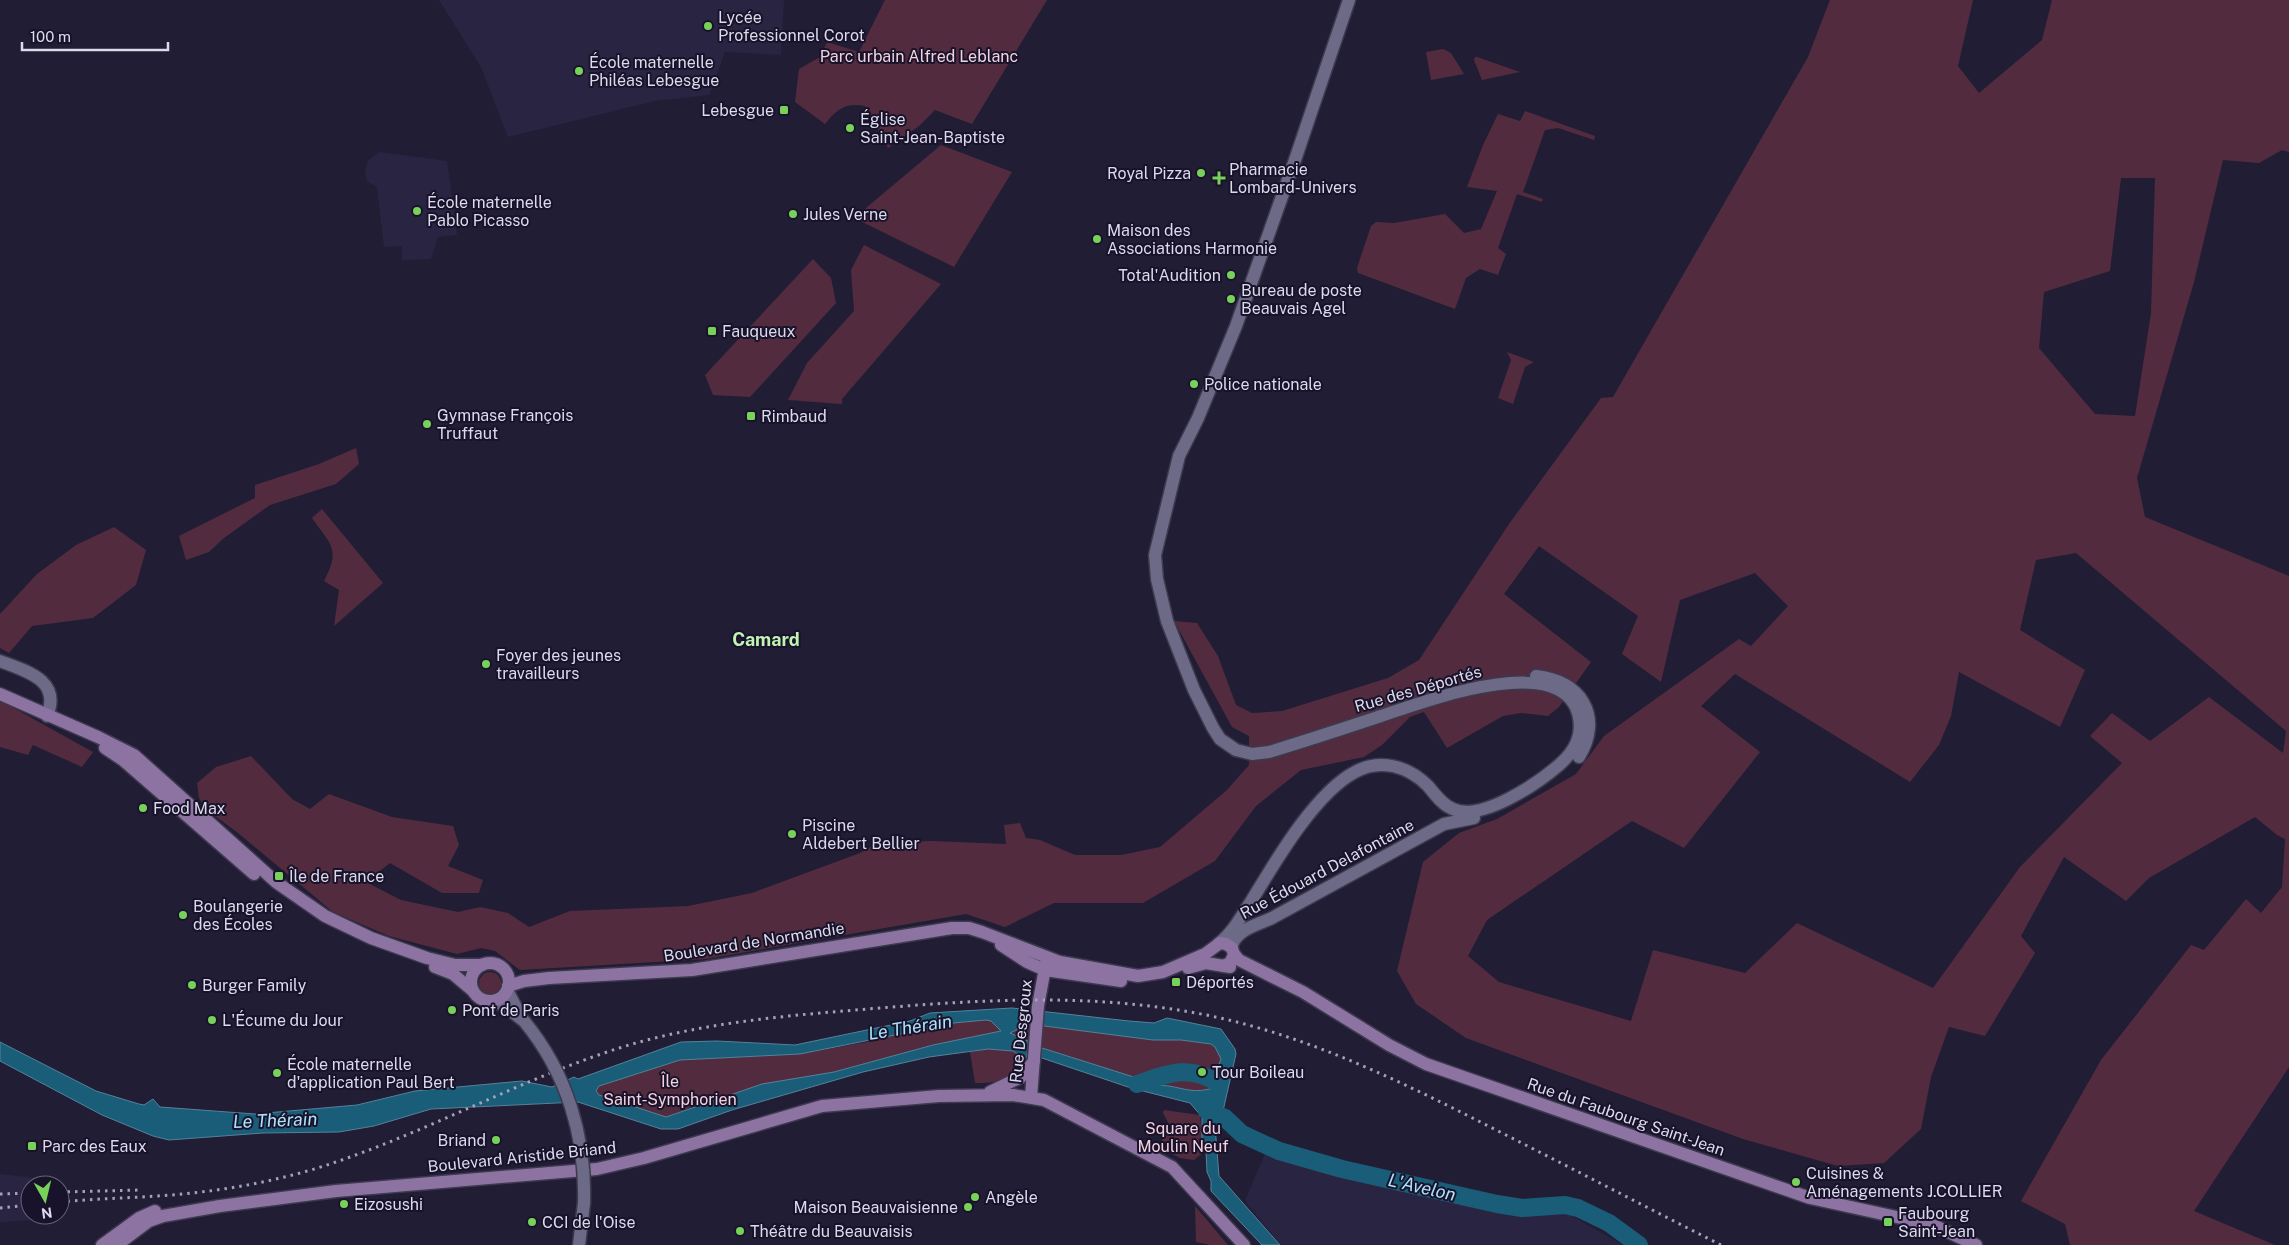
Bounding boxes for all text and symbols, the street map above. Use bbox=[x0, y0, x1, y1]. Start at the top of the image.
place label: Lycée Professionnel Corot bbox=[718, 8, 865, 45]
scale bar bbox=[22, 20, 169, 52]
marker: Lycée Professionnel Corot bbox=[702, 20, 714, 32]
text: 100 m bbox=[30, 28, 71, 45]
park label: Parc urbain Alfred Leblanc bbox=[820, 47, 1018, 66]
place label: École maternelle Philéas Lebesgue bbox=[589, 52, 719, 90]
marker: École maternelle Philéas Lebesgue bbox=[573, 65, 585, 77]
place label: Lebesgue bbox=[701, 101, 774, 120]
marker: Lebesgue bbox=[778, 104, 790, 116]
place label: Église Saint-Jean-Baptiste bbox=[860, 109, 1005, 147]
marker: Église Saint-Jean-Baptiste bbox=[844, 122, 856, 134]
place label: Pharmacie Lombard-Univers bbox=[1229, 160, 1356, 197]
place label: Royal Pizza bbox=[1107, 164, 1191, 183]
marker: Royal Pizza bbox=[1195, 167, 1207, 179]
marker: Pharmacie Lombard-Univers bbox=[1213, 172, 1225, 184]
place label: École maternelle Pablo Picasso bbox=[427, 192, 552, 230]
marker: École maternelle Pablo Picasso bbox=[411, 205, 423, 217]
place label: Jules Verne bbox=[803, 205, 887, 224]
marker: Jules Verne bbox=[787, 208, 799, 220]
place label: Maison des Associations Harmonie bbox=[1107, 221, 1277, 258]
marker: Maison des Associations Harmonie bbox=[1091, 233, 1103, 245]
place label: Total'Audition bbox=[1118, 266, 1221, 285]
marker: Total'Audition bbox=[1225, 269, 1237, 281]
place label: Bureau de poste Beauvais Agel bbox=[1241, 281, 1362, 318]
marker: Bureau de poste Beauvais Agel bbox=[1225, 293, 1237, 305]
place label: Fauqueux bbox=[722, 322, 796, 341]
marker: Fauqueux bbox=[706, 325, 718, 337]
place label: Police nationale bbox=[1204, 375, 1322, 394]
marker: Police nationale bbox=[1188, 378, 1200, 390]
place label: Gymnase François Truffaut bbox=[437, 406, 573, 443]
place label: Rimbaud bbox=[761, 407, 827, 426]
marker: Rimbaud bbox=[745, 410, 757, 422]
marker: Gymnase François Truffaut bbox=[421, 418, 433, 430]
district label: Camard bbox=[732, 629, 800, 650]
place label: Foyer des jeunes travailleurs bbox=[496, 646, 621, 683]
marker: Foyer des jeunes travailleurs bbox=[480, 658, 492, 670]
street label: Rue des Déportés bbox=[1352, 662, 1484, 716]
place label: Food Max bbox=[153, 799, 226, 818]
marker: Food Max bbox=[137, 802, 149, 814]
street label: Rue Édouard Delafontaine bbox=[1236, 814, 1417, 923]
place label: Piscine Aldebert Bellier bbox=[802, 816, 920, 853]
marker: Piscine Aldebert Bellier bbox=[786, 828, 798, 840]
place label: Île de France bbox=[288, 866, 384, 886]
marker: Île de France bbox=[273, 870, 285, 882]
place label: Boulangerie des Écoles bbox=[193, 897, 283, 934]
marker: Boulangerie des Écoles bbox=[177, 909, 189, 921]
street label: Boulevard de Normandie bbox=[662, 918, 846, 966]
place label: Déportés bbox=[1186, 973, 1254, 992]
place label: Burger Family bbox=[202, 976, 307, 995]
marker: Déportés bbox=[1170, 976, 1182, 988]
street label: Rue Desgroux bbox=[1006, 978, 1036, 1084]
marker: Burger Family bbox=[186, 979, 198, 991]
place label: Pont de Paris bbox=[462, 1001, 559, 1020]
marker: Pont de Paris bbox=[446, 1004, 458, 1016]
place label: L'Écume du Jour bbox=[222, 1010, 343, 1030]
water label: Le Thérain bbox=[867, 1010, 953, 1044]
marker: L'Écume du Jour bbox=[206, 1014, 218, 1026]
place label: École maternelle d'application Paul Bert bbox=[287, 1054, 455, 1092]
place label: Tour Boileau bbox=[1212, 1063, 1304, 1082]
marker: Tour Boileau bbox=[1196, 1066, 1208, 1078]
marker: École maternelle d'application Paul Bert bbox=[271, 1067, 283, 1079]
park label: Île Saint-Symphorien bbox=[603, 1071, 737, 1109]
street label: Rue du Faubourg Saint-Jean bbox=[1525, 1074, 1727, 1160]
water label: Le Thérain bbox=[232, 1108, 318, 1132]
park label: Square du Moulin Neuf bbox=[1137, 1119, 1229, 1156]
place label: Briand bbox=[437, 1131, 486, 1150]
marker: Briand bbox=[490, 1134, 502, 1146]
place label: Parc des Eaux bbox=[42, 1137, 147, 1156]
street label: Boulevard Aristide Briand bbox=[427, 1138, 617, 1176]
marker: Parc des Eaux bbox=[26, 1140, 38, 1152]
place label: Cuisines & Aménagements J.COLLIER bbox=[1806, 1164, 2003, 1201]
water label: L'Avelon bbox=[1386, 1169, 1458, 1205]
north arrow bbox=[20, 1175, 70, 1225]
marker: Cuisines & Aménagements J.COLLIER bbox=[1790, 1176, 1802, 1188]
place label: Angèle bbox=[985, 1188, 1038, 1207]
marker: Angèle bbox=[969, 1191, 981, 1203]
place label: Eizosushi bbox=[354, 1195, 423, 1214]
marker: Eizosushi bbox=[338, 1198, 350, 1210]
place label: Maison Beauvaisienne bbox=[794, 1198, 958, 1217]
marker: Maison Beauvaisienne bbox=[962, 1201, 974, 1213]
text: N bbox=[40, 1204, 53, 1222]
place label: Faubourg Saint-Jean bbox=[1898, 1204, 1975, 1241]
place label: CCI de l'Oise bbox=[542, 1213, 635, 1232]
marker: CCI de l'Oise bbox=[526, 1216, 538, 1228]
marker: Faubourg Saint-Jean bbox=[1882, 1216, 1894, 1228]
place label: Théâtre du Beauvaisis bbox=[750, 1222, 913, 1241]
marker: Théâtre du Beauvaisis bbox=[734, 1225, 746, 1237]

